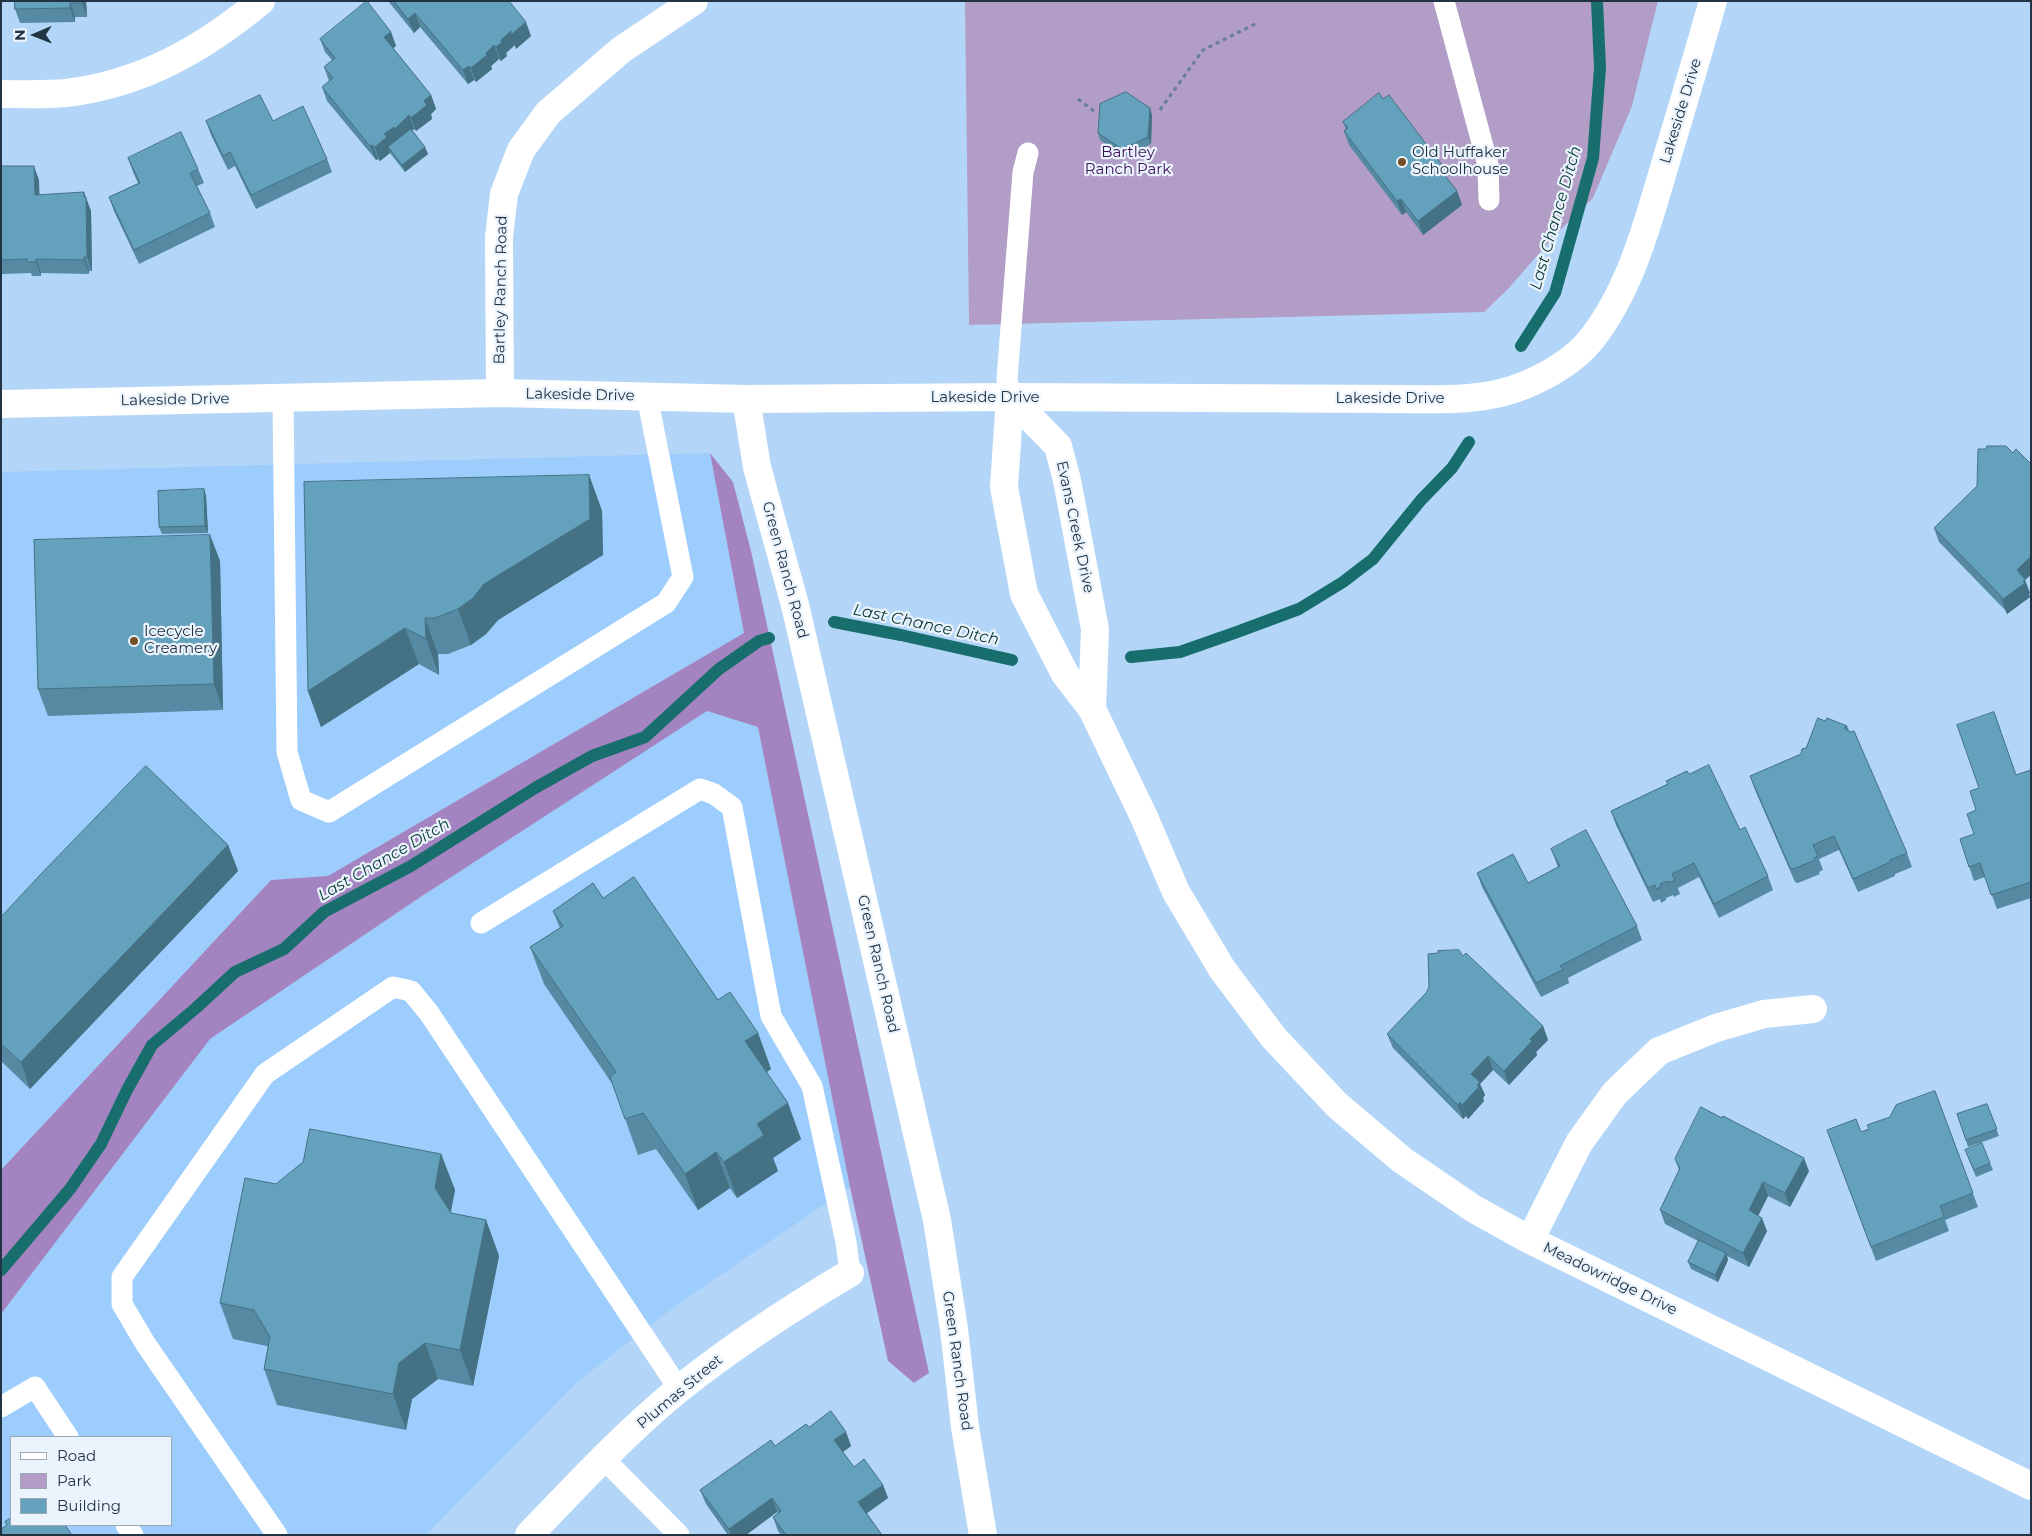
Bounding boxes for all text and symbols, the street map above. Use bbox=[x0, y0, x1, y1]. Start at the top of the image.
north arrow bbox=[10, 10, 60, 60]
text: N bbox=[11, 29, 29, 41]
street label: Lakeside Drive bbox=[1656, 56, 1706, 166]
park label: Bartley Ranch Park bbox=[1085, 144, 1171, 179]
place label: Old Huffaker Schoolhouse bbox=[1412, 144, 1509, 179]
water label: Last Chance Ditch bbox=[1526, 144, 1586, 292]
marker: Old Huffaker Schoolhouse bbox=[1396, 156, 1408, 168]
street label: Bartley Ranch Road bbox=[491, 215, 511, 365]
street label: Lakeside Drive bbox=[525, 385, 635, 405]
street label: Lakeside Drive bbox=[930, 389, 1040, 407]
street label: Lakeside Drive bbox=[120, 390, 230, 410]
street label: Lakeside Drive bbox=[1335, 390, 1445, 408]
street label: Evans Creek Drive bbox=[1052, 459, 1098, 595]
street label: Green Ranch Road bbox=[758, 500, 812, 640]
water label: Last Chance Ditch bbox=[851, 600, 1001, 650]
place label: Icecycle Creamery bbox=[144, 623, 217, 658]
marker: Icecycle Creamery bbox=[128, 635, 140, 647]
water label: Last Chance Ditch bbox=[315, 814, 453, 906]
street label: Green Ranch Road bbox=[853, 893, 903, 1035]
street label: Meadowridge Drive bbox=[1540, 1239, 1680, 1319]
street label: Green Ranch Road bbox=[938, 1290, 976, 1432]
street label: Plumas Street bbox=[634, 1351, 726, 1433]
legend bbox=[10, 1436, 172, 1526]
text: Road bbox=[57, 1446, 96, 1465]
text: Park bbox=[57, 1471, 91, 1490]
text: Building bbox=[57, 1496, 121, 1515]

